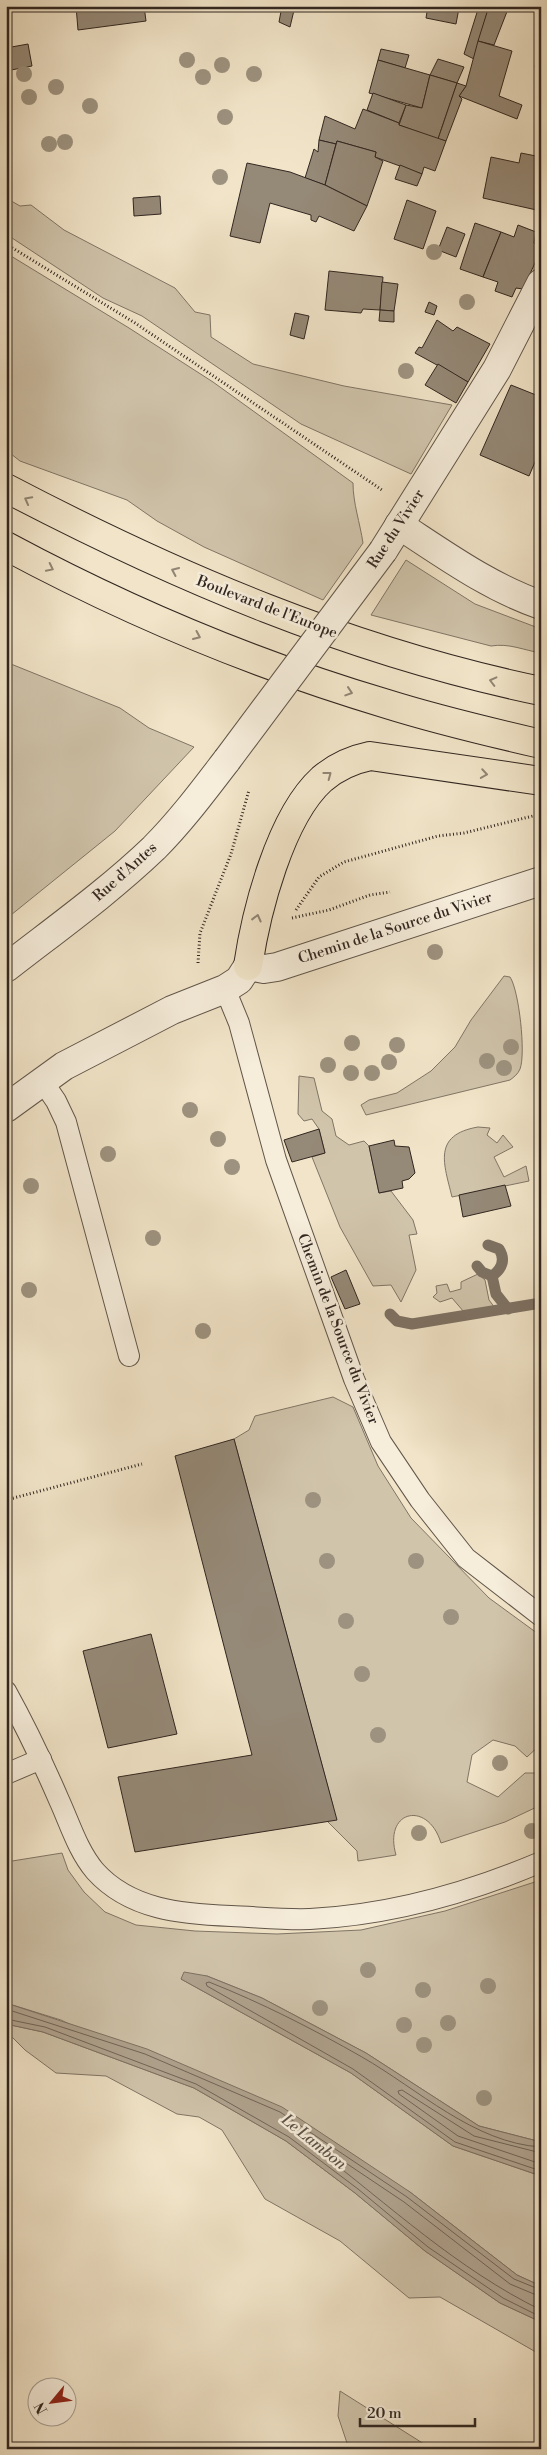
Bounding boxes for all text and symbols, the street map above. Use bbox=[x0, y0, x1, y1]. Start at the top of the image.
street label: Rue du Vivier bbox=[363, 485, 429, 572]
one-way arrow bbox=[25, 496, 34, 506]
one-way arrow bbox=[45, 561, 54, 572]
one-way arrow bbox=[171, 566, 180, 577]
street label: Boulevard de l'Europe bbox=[193, 571, 340, 643]
one-way arrow bbox=[192, 629, 201, 640]
one-way arrow bbox=[489, 676, 498, 687]
one-way arrow bbox=[345, 687, 353, 697]
one-way arrow bbox=[480, 768, 489, 778]
one-way arrow bbox=[322, 772, 332, 781]
street label: Rue d'Antes bbox=[89, 838, 161, 906]
street label: Chemin de la Source du Vivier bbox=[296, 887, 495, 968]
one-way arrow bbox=[251, 914, 262, 923]
street label: Chemin de la Source du Vivier bbox=[293, 1231, 383, 1428]
water label: Le Lambon bbox=[277, 2109, 351, 2175]
north arrow bbox=[28, 2378, 78, 2428]
scale bar bbox=[360, 2395, 474, 2427]
text: N bbox=[31, 2399, 52, 2417]
text: 20 m bbox=[367, 2404, 402, 2423]

